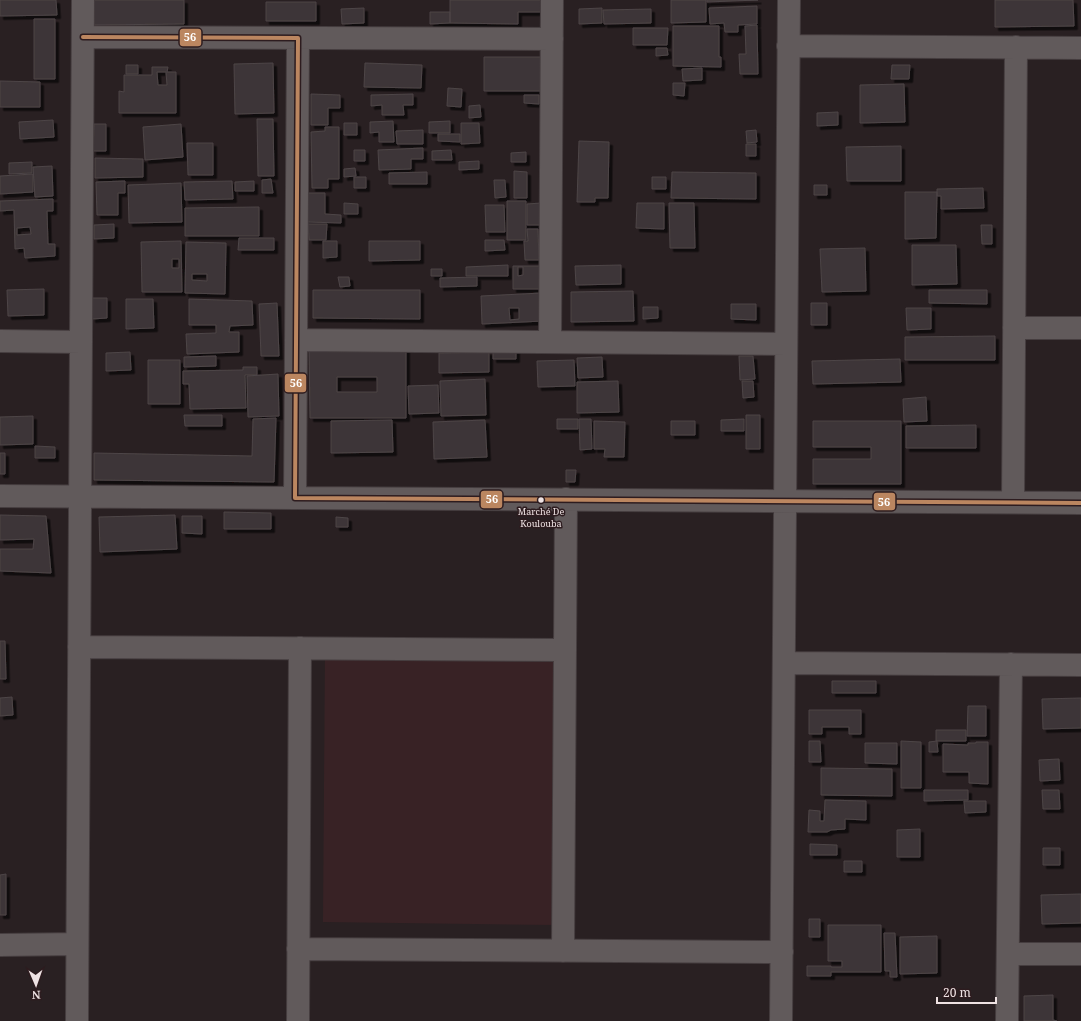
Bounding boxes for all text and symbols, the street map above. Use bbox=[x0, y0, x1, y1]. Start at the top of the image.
line badge: 56 bbox=[179, 28, 202, 47]
text: 56 bbox=[184, 29, 196, 44]
line badge: 56 bbox=[284, 373, 307, 393]
text: 56 bbox=[290, 375, 302, 390]
line badge: 56 bbox=[480, 490, 503, 509]
text: 56 bbox=[486, 491, 498, 506]
line badge: 56 bbox=[873, 492, 896, 511]
text: 56 bbox=[878, 494, 890, 509]
marker: Marché De Koulouba bbox=[536, 495, 546, 505]
place label: Marché De Koulouba bbox=[518, 505, 564, 530]
north arrow bbox=[16, 965, 56, 1005]
scale bar bbox=[937, 979, 996, 1005]
text: 20 m bbox=[943, 984, 971, 1001]
text: N bbox=[31, 988, 41, 1003]

